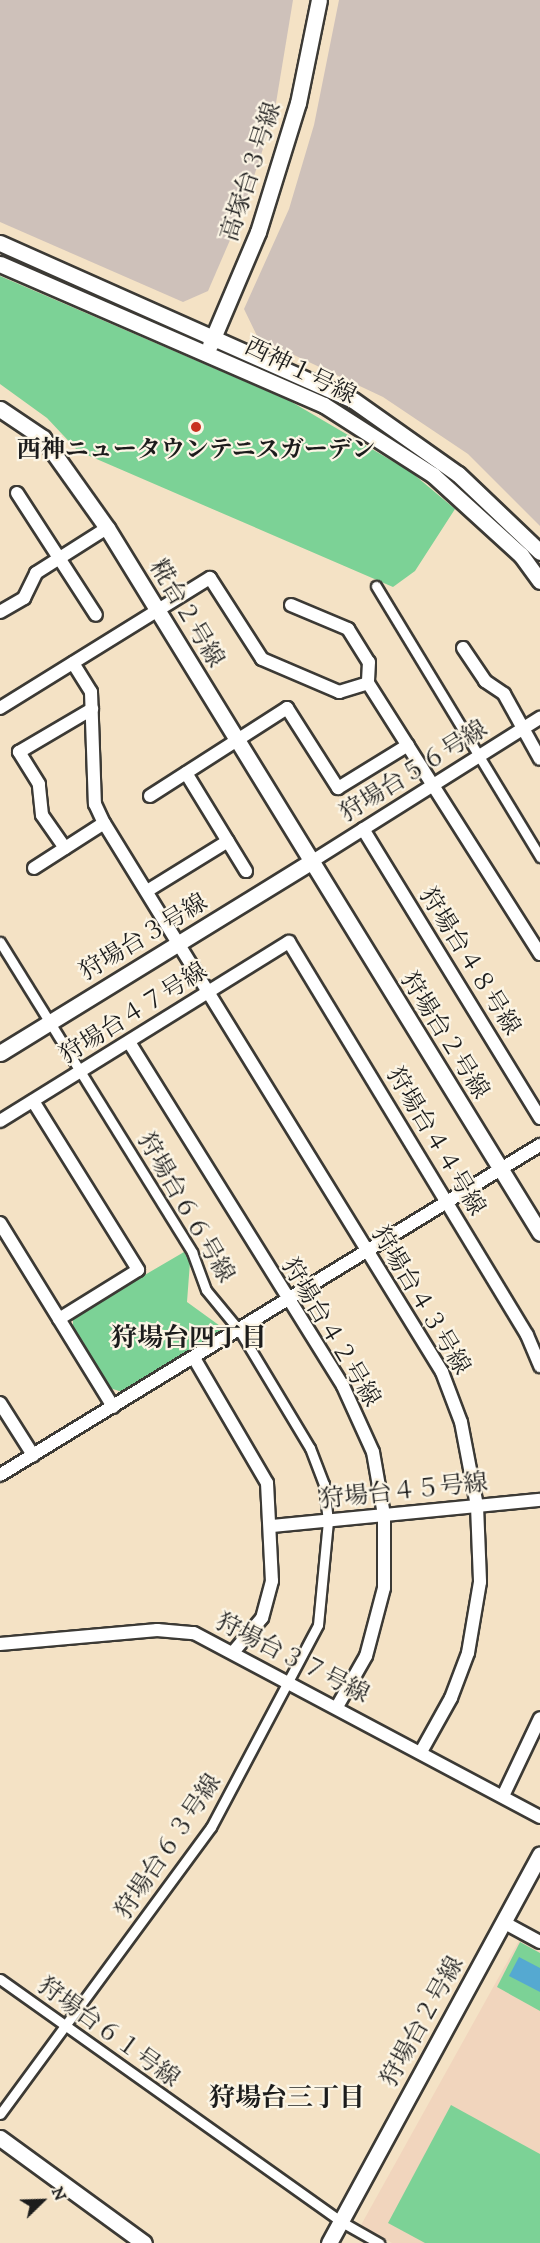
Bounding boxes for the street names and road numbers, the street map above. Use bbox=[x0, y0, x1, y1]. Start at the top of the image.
street label: 高塚台３号線 bbox=[216, 99, 288, 245]
street label: 西神１号線 bbox=[240, 333, 360, 411]
street label: 糀台２号線 bbox=[143, 555, 229, 673]
street label: 狩場台５６号線 bbox=[335, 715, 493, 829]
street label: 狩場台４８号線 bbox=[412, 883, 526, 1041]
street label: 狩場台３号線 bbox=[75, 889, 213, 987]
street label: 狩場台４７号線 bbox=[55, 957, 213, 1071]
street label: 狩場台２号線 bbox=[394, 967, 494, 1105]
street label: 狩場台４４号線 bbox=[379, 1063, 491, 1221]
street label: 狩場台６６号線 bbox=[131, 1128, 239, 1288]
street label: 狩場台４３号線 bbox=[364, 1222, 476, 1380]
street label: 狩場台４２号線 bbox=[274, 1254, 386, 1412]
street label: 狩場台４５号線 bbox=[319, 1469, 489, 1515]
street label: 狩場台３７号線 bbox=[211, 1608, 373, 1710]
street label: 狩場台６３号線 bbox=[110, 1769, 228, 1925]
street label: 狩場台２号線 bbox=[375, 1952, 471, 2092]
street label: 狩場台６１号線 bbox=[32, 1972, 184, 2094]

